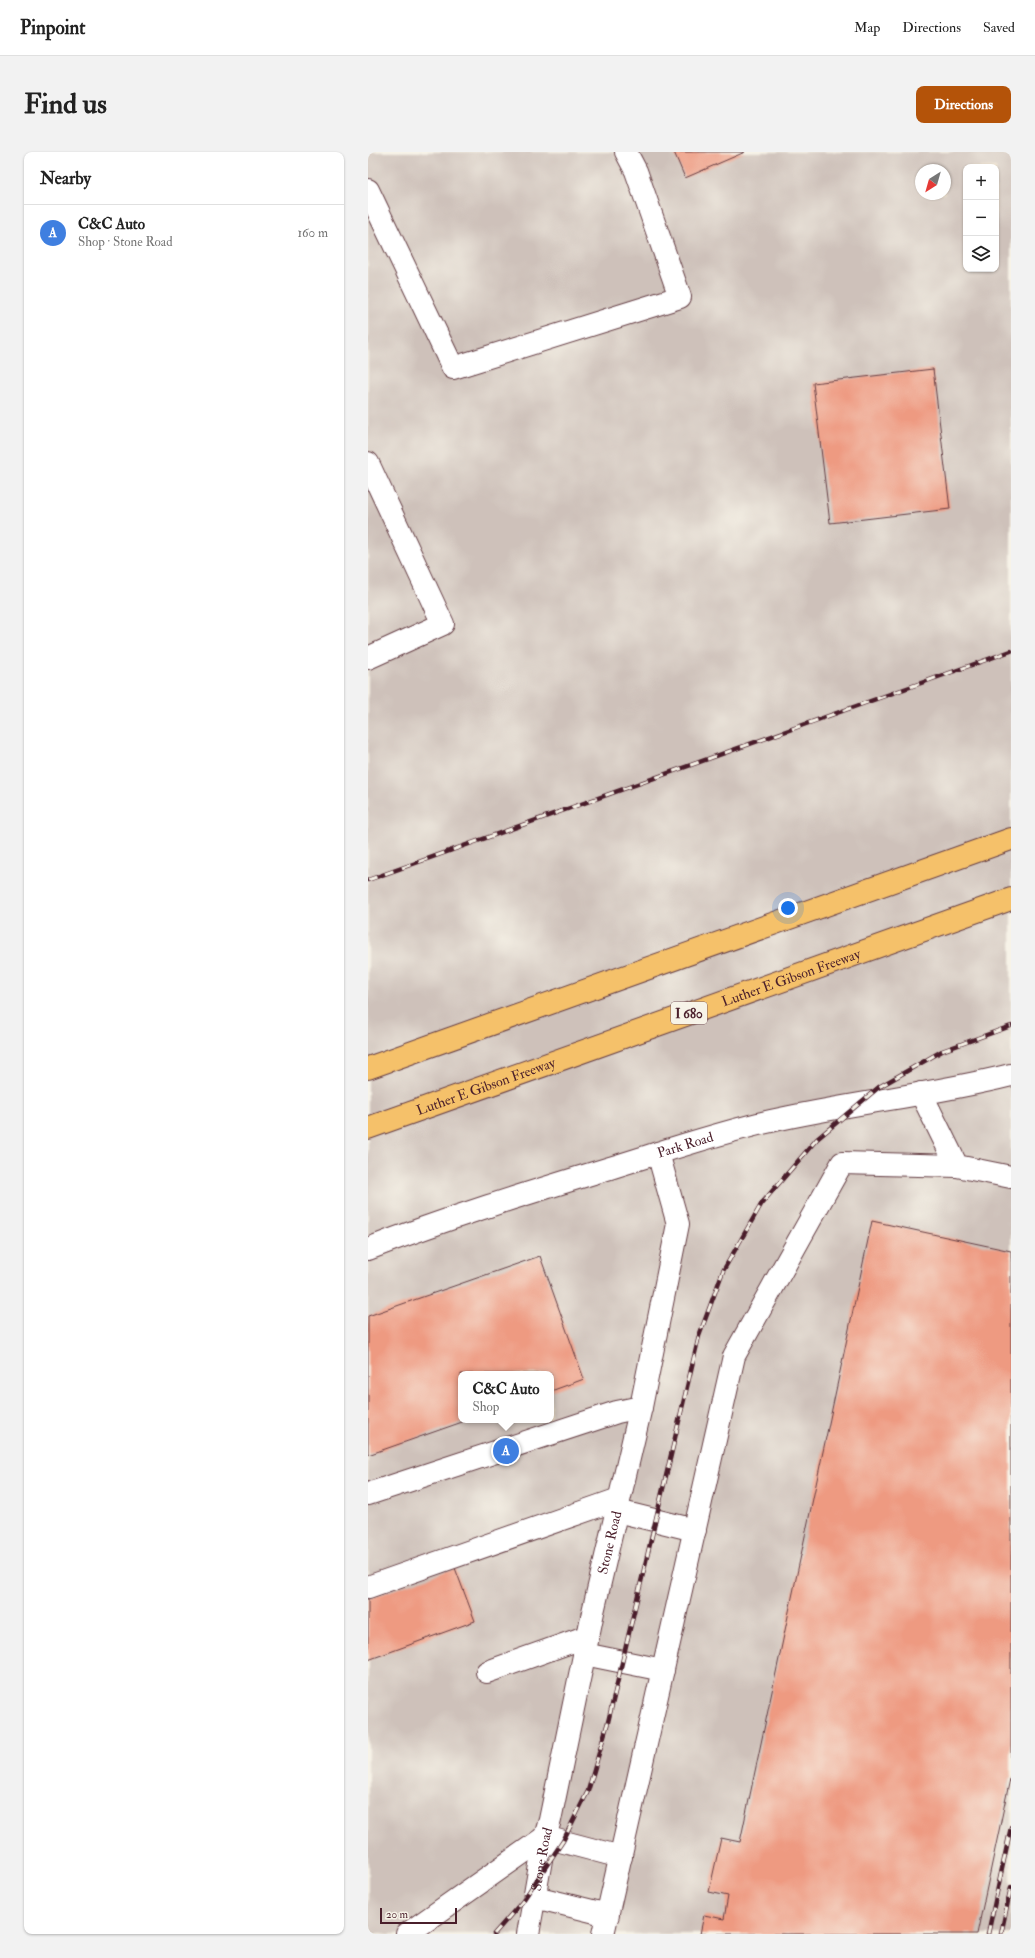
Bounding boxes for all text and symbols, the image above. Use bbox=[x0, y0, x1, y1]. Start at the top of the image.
text: Pinpoint bbox=[20, 16, 85, 40]
text: Map bbox=[854, 19, 880, 36]
text: Directions bbox=[902, 19, 961, 36]
text: Saved bbox=[983, 19, 1015, 36]
button: Directions bbox=[916, 86, 1011, 123]
text: Find us bbox=[24, 87, 107, 122]
north arrow bbox=[915, 164, 951, 200]
map controls bbox=[963, 164, 999, 272]
button: + bbox=[963, 164, 999, 200]
text: Nearby bbox=[40, 168, 91, 189]
button: − bbox=[963, 200, 999, 236]
text: C&C Auto bbox=[78, 215, 145, 234]
text: A bbox=[49, 225, 57, 241]
text: 160 m bbox=[297, 225, 328, 241]
text: Shop · Stone Road bbox=[78, 234, 173, 250]
button: layers bbox=[963, 236, 999, 272]
your location bbox=[778, 898, 798, 918]
street label: Luther E Gibson Freeway bbox=[719, 945, 864, 1010]
road number: I 680 bbox=[671, 1002, 707, 1024]
street label: Luther E Gibson Freeway bbox=[414, 1054, 559, 1119]
street label: Park Road bbox=[655, 1128, 715, 1162]
popup bbox=[458, 1371, 554, 1423]
text: C&C Auto bbox=[473, 1380, 539, 1399]
text: Shop bbox=[473, 1399, 499, 1415]
pin: A bbox=[493, 1436, 519, 1466]
street label: Stone Road bbox=[594, 1509, 625, 1576]
street label: Stone Road bbox=[528, 1825, 556, 1892]
scale bar bbox=[380, 1906, 457, 1925]
text: 20 m bbox=[386, 1908, 408, 1921]

